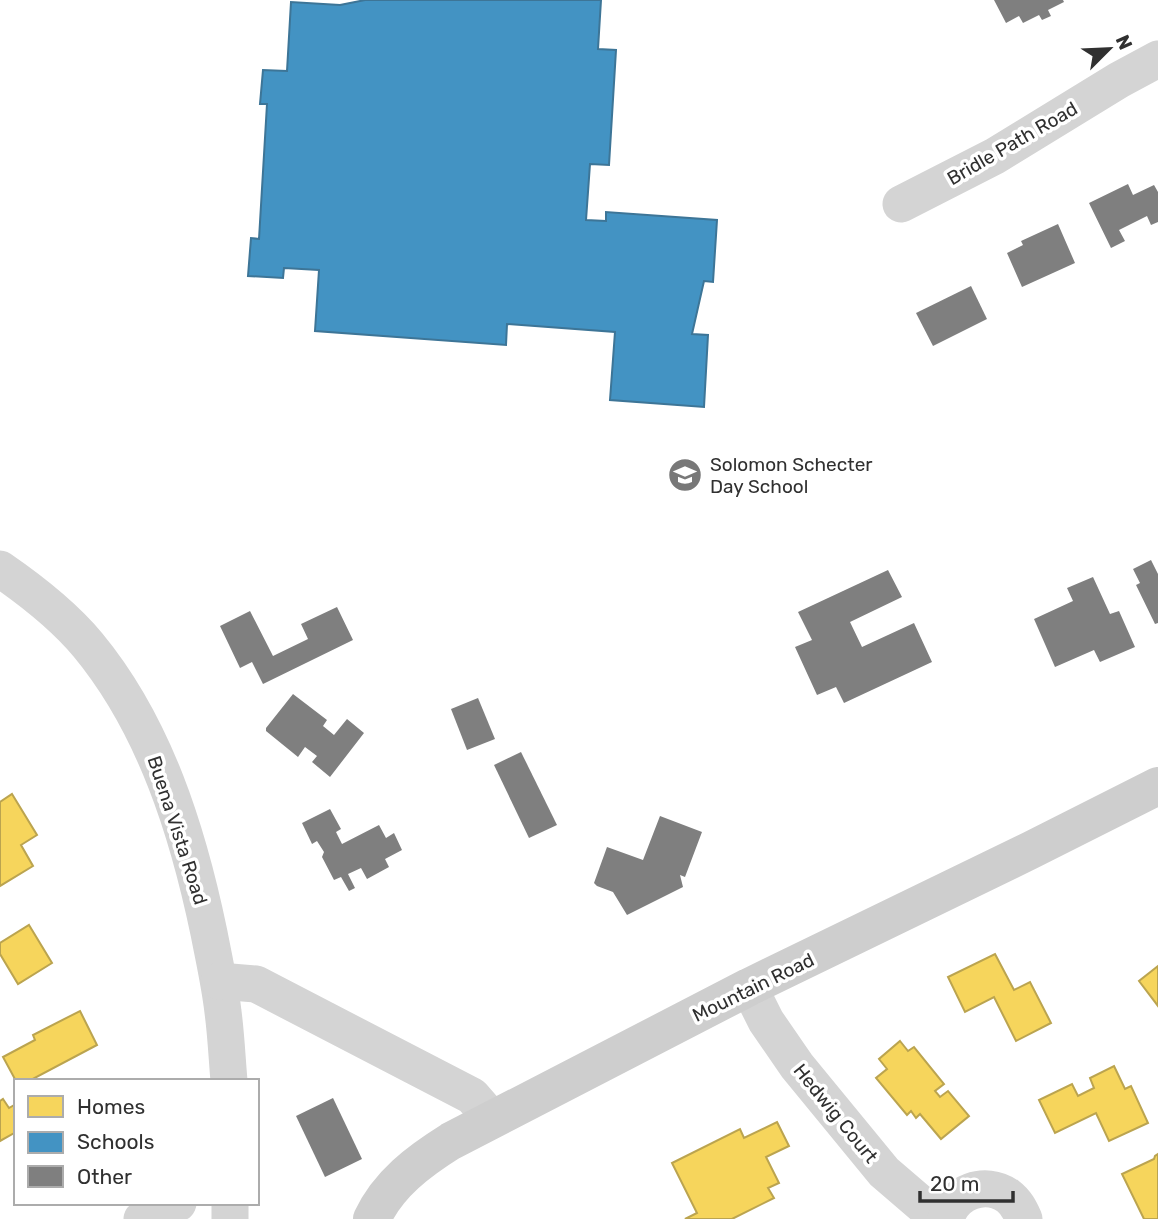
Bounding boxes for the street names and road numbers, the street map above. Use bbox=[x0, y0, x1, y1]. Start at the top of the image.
street label: Bridle Path Road bbox=[943, 97, 1082, 190]
street label: Buena Vista Road bbox=[143, 753, 212, 907]
street label: Mountain Road bbox=[689, 948, 818, 1027]
street label: Hedwig Court bbox=[789, 1059, 883, 1168]

